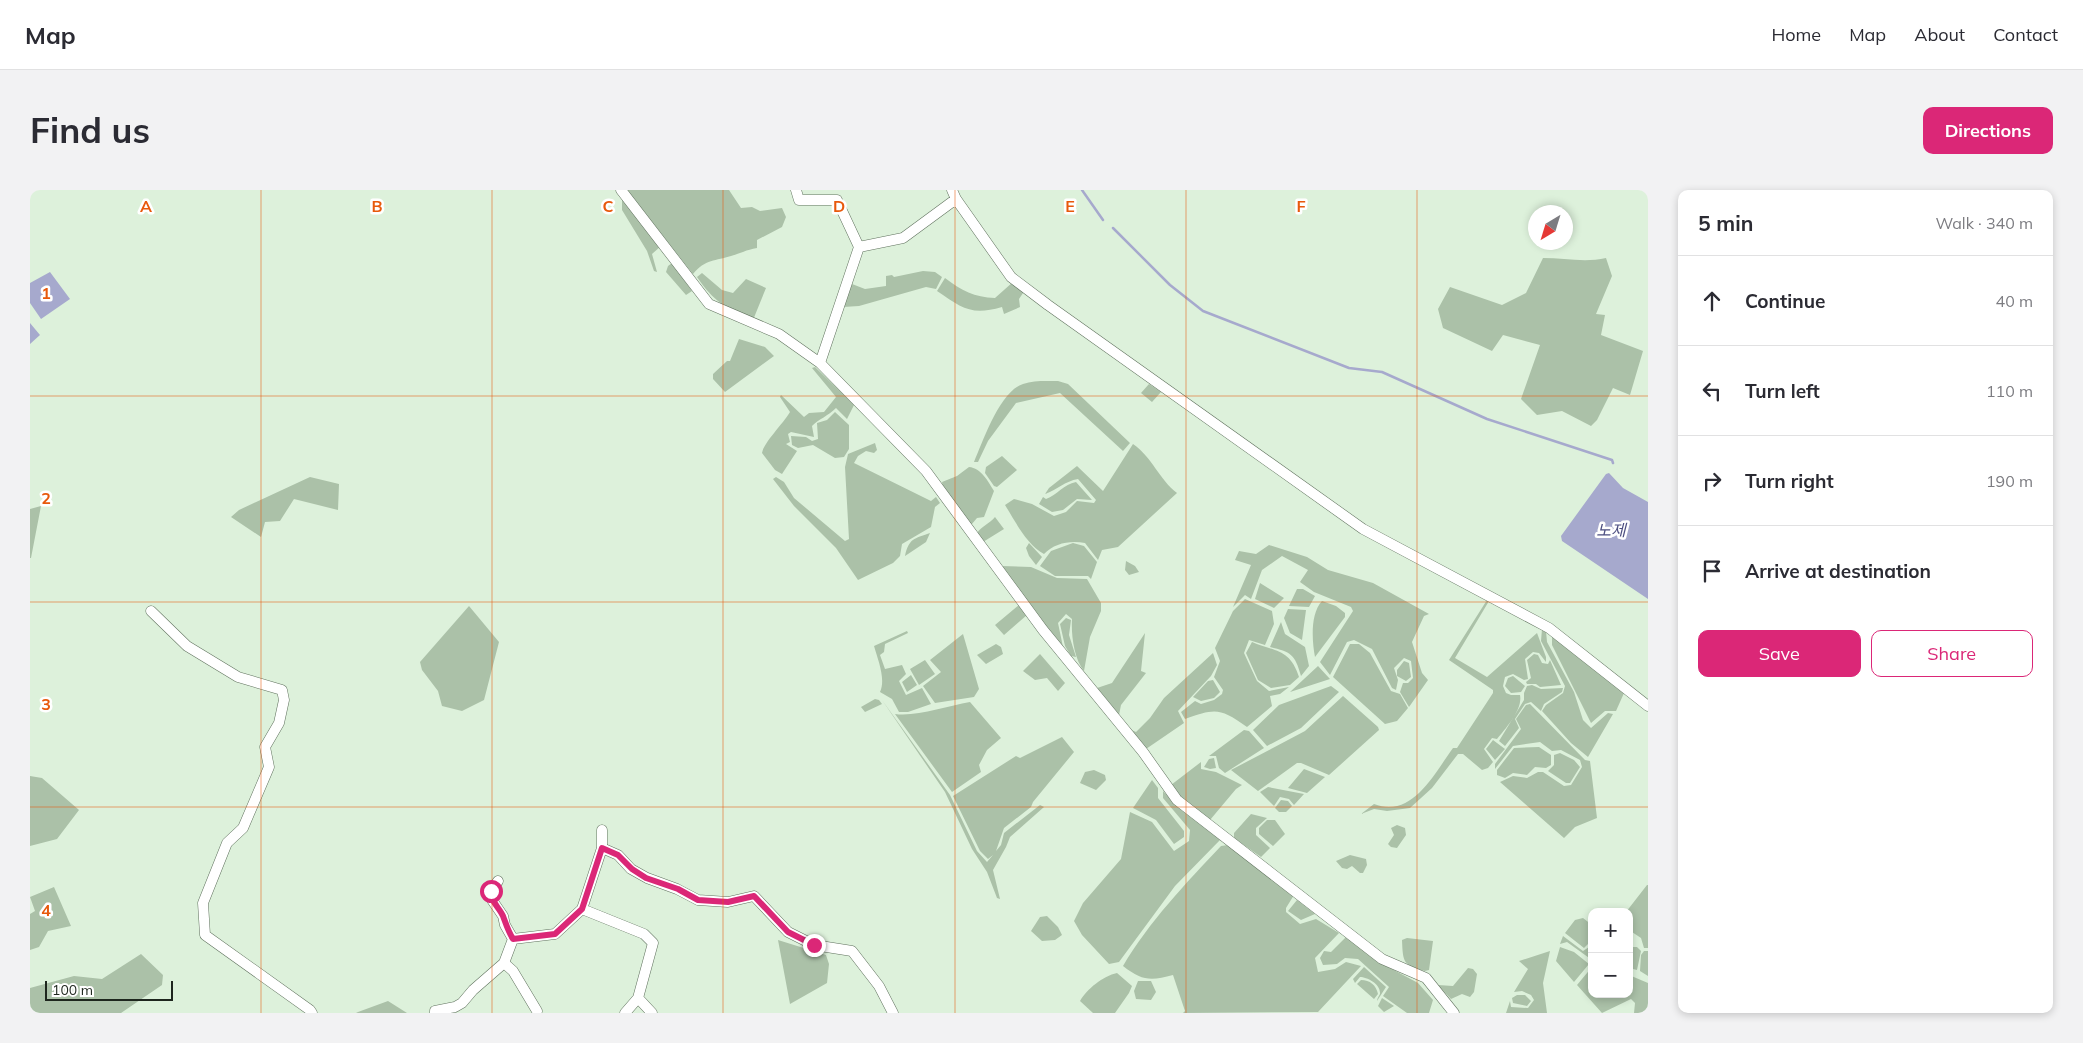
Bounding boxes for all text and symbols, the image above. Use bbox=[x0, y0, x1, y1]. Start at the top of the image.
text: Map bbox=[25, 20, 76, 50]
text: Home bbox=[1771, 23, 1821, 46]
text: Map bbox=[1849, 23, 1886, 46]
text: About bbox=[1914, 23, 1965, 46]
text: Contact bbox=[1993, 23, 2058, 46]
button: Directions bbox=[1923, 107, 2053, 154]
text: Find us bbox=[30, 108, 150, 152]
text: A bbox=[140, 196, 152, 216]
text: B bbox=[371, 196, 383, 216]
text: C bbox=[603, 196, 614, 216]
text: D bbox=[833, 196, 845, 216]
text: E bbox=[1065, 196, 1075, 216]
text: F bbox=[1296, 196, 1306, 216]
north arrow bbox=[1528, 205, 1573, 250]
text: 5 min bbox=[1698, 210, 1753, 236]
text: Walk · 340 m bbox=[1935, 213, 2033, 233]
text: 1 bbox=[41, 283, 51, 303]
icon: ahead bbox=[1698, 287, 1726, 315]
text: Continue bbox=[1745, 289, 1825, 313]
text: 40 m bbox=[1996, 291, 2033, 311]
icon: left bbox=[1698, 377, 1726, 405]
text: Turn left bbox=[1745, 379, 1820, 403]
text: 110 m bbox=[1986, 381, 2033, 401]
icon: right bbox=[1698, 467, 1726, 495]
text: Turn right bbox=[1745, 469, 1834, 493]
text: 190 m bbox=[1986, 471, 2033, 491]
text: 2 bbox=[41, 488, 51, 508]
water label: 노제 bbox=[1596, 520, 1628, 540]
icon: arrive bbox=[1698, 557, 1726, 585]
text: Arrive at destination bbox=[1745, 559, 1931, 583]
button: Save bbox=[1698, 630, 1861, 677]
button: Share bbox=[1871, 630, 2033, 677]
text: 3 bbox=[41, 694, 51, 714]
route start bbox=[480, 880, 503, 903]
text: 4 bbox=[41, 900, 51, 920]
map controls bbox=[1588, 908, 1633, 998]
button: + bbox=[1588, 908, 1633, 953]
route end bbox=[803, 934, 826, 957]
button: − bbox=[1588, 953, 1633, 998]
scale bar bbox=[45, 978, 172, 1001]
text: 100 m bbox=[52, 981, 93, 999]

